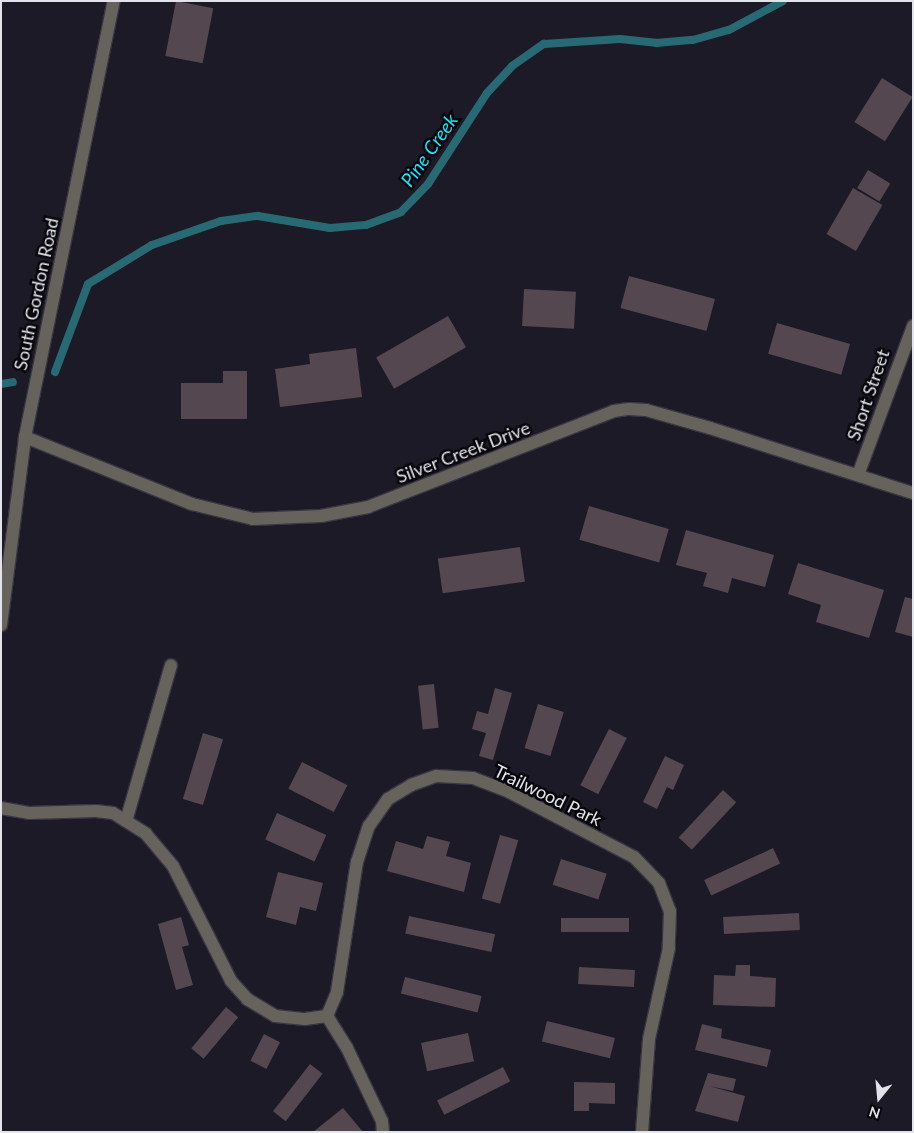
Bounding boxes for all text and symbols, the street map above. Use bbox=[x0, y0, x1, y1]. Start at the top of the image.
water label: Pine Creek bbox=[396, 109, 462, 191]
street label: South Gordon Road bbox=[9, 216, 63, 372]
street label: Short Street bbox=[842, 347, 894, 443]
street label: Silver Creek Drive bbox=[393, 417, 533, 487]
street label: Trailwood Park bbox=[491, 760, 605, 830]
north arrow bbox=[854, 1073, 904, 1123]
text: N bbox=[867, 1103, 882, 1123]

